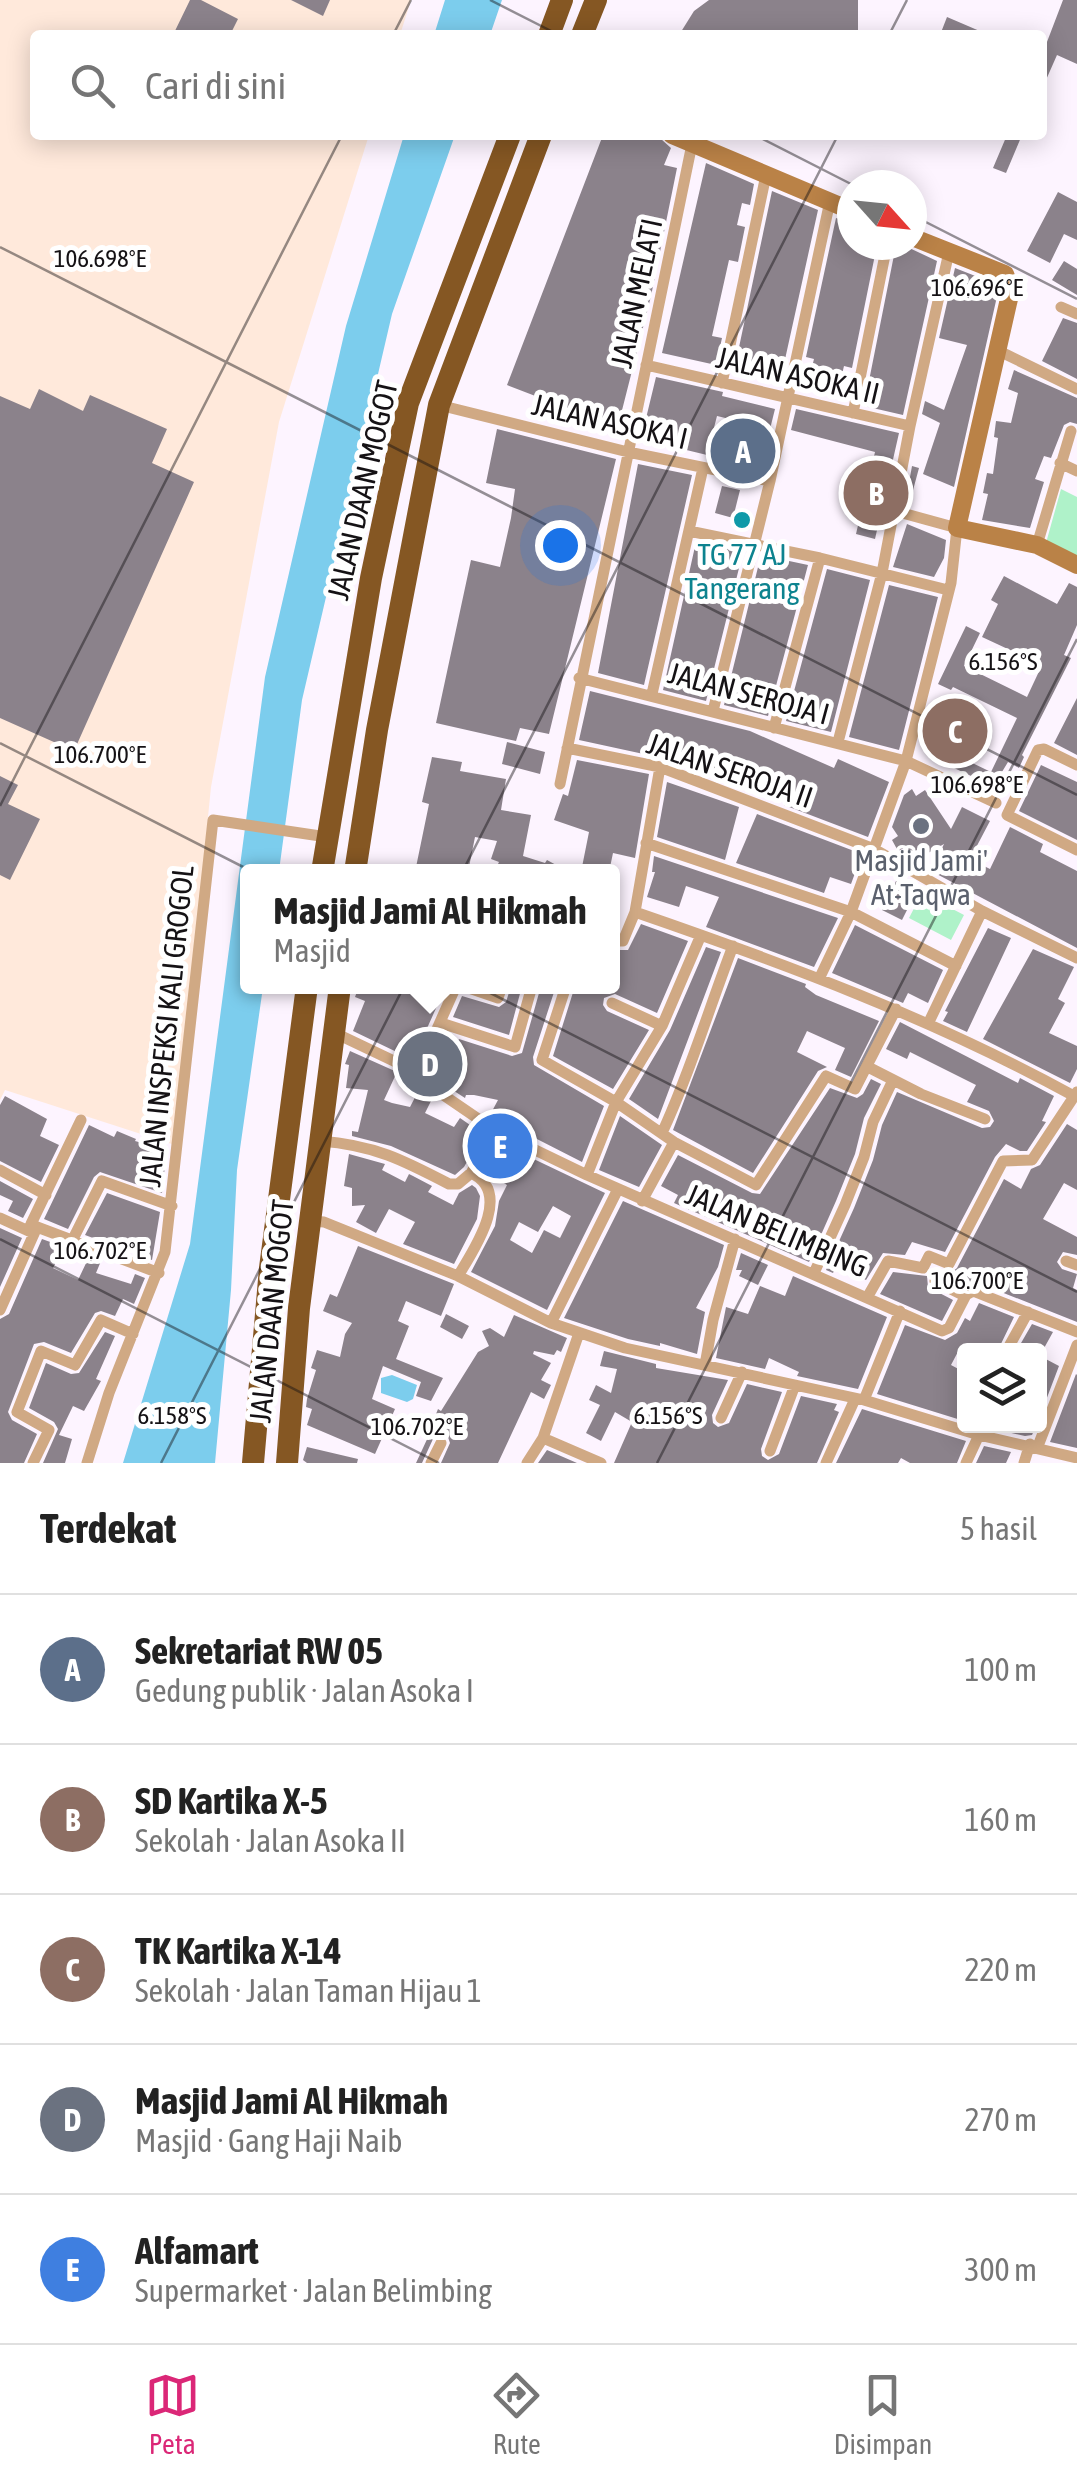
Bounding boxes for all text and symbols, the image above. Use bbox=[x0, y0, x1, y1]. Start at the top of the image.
search box bbox=[30, 30, 1047, 140]
icon: search bbox=[65, 58, 120, 113]
text: Cari di sini bbox=[145, 64, 286, 107]
north arrow bbox=[837, 170, 927, 260]
street label: JALAN MELATI bbox=[604, 216, 668, 370]
text: 106.698°E bbox=[54, 244, 147, 272]
text: 106.696°E bbox=[931, 273, 1024, 301]
street label: JALAN ASOKA II bbox=[713, 340, 883, 410]
street label: JALAN DAAN MOGOT bbox=[320, 377, 404, 603]
street label: JALAN ASOKA I bbox=[529, 387, 691, 455]
pin: A bbox=[710, 414, 776, 488]
pin: B bbox=[844, 456, 908, 530]
marker: TG 77 AJ Tangerang bbox=[731, 509, 753, 531]
your location bbox=[535, 520, 586, 571]
place label: TG 77 AJ Tangerang bbox=[684, 537, 800, 605]
text: 6.156°S bbox=[969, 647, 1037, 675]
street label: JALAN SEROJA I bbox=[665, 655, 833, 731]
pin: C bbox=[922, 694, 988, 768]
street label: JALAN SEROJA II bbox=[643, 726, 817, 814]
text: 106.700°E bbox=[54, 740, 147, 768]
text: 106.698°E bbox=[931, 770, 1024, 798]
marker: Masjid Jami' At-Taqwa bbox=[910, 815, 932, 837]
place label: Masjid Jami' At-Taqwa bbox=[854, 843, 988, 911]
street label: JALAN INSPEKSI KALI GROGOL bbox=[132, 863, 200, 1188]
popup bbox=[240, 864, 620, 994]
text: Masjid Jami Al Hikmah bbox=[273, 889, 587, 932]
text: Masjid bbox=[273, 932, 351, 969]
pin: D bbox=[398, 1026, 462, 1102]
pin: E bbox=[468, 1108, 532, 1184]
street label: JALAN BELIMBING bbox=[681, 1176, 873, 1284]
street label: JALAN DAAN MOGOT bbox=[242, 1198, 300, 1424]
text: 106.702°E bbox=[54, 1236, 147, 1264]
text: 106.700°E bbox=[931, 1266, 1024, 1294]
map controls bbox=[957, 1343, 1047, 1433]
button: layers bbox=[957, 1343, 1047, 1433]
text: 6.158°S bbox=[138, 1401, 206, 1429]
text: 6.156°S bbox=[634, 1401, 702, 1429]
text: 106.702°E bbox=[371, 1412, 464, 1440]
text: Terdekat bbox=[40, 1504, 176, 1552]
text: 5 hasil bbox=[960, 1510, 1037, 1547]
text: Sekretariat RW 05 bbox=[135, 1629, 383, 1672]
text: A bbox=[65, 1651, 80, 1688]
text: 100 m bbox=[964, 1651, 1037, 1688]
text: Gedung publik · Jalan Asoka I bbox=[135, 1672, 474, 1709]
text: SD Kartika X-5 bbox=[135, 1779, 328, 1822]
text: B bbox=[65, 1801, 80, 1838]
text: 160 m bbox=[964, 1801, 1037, 1838]
text: Sekolah · Jalan Asoka II bbox=[135, 1822, 406, 1859]
text: TK Kartika X-14 bbox=[135, 1929, 342, 1972]
text: C bbox=[65, 1951, 80, 1988]
text: 220 m bbox=[964, 1951, 1037, 1988]
text: Sekolah · Jalan Taman Hijau 1 bbox=[135, 1972, 482, 2009]
text: Masjid Jami Al Hikmah bbox=[135, 2079, 448, 2122]
text: D bbox=[64, 2101, 81, 2138]
text: 270 m bbox=[964, 2101, 1037, 2138]
text: Masjid · Gang Haji Naib bbox=[135, 2122, 403, 2159]
text: Alfamart bbox=[135, 2229, 259, 2272]
text: E bbox=[66, 2251, 79, 2288]
text: 300 m bbox=[964, 2251, 1037, 2288]
text: Supermarket · Jalan Belimbing bbox=[135, 2272, 492, 2309]
tab: Peta bbox=[145, 2368, 200, 2460]
tab: Rute bbox=[489, 2368, 544, 2460]
tab: Disimpan bbox=[834, 2368, 932, 2460]

